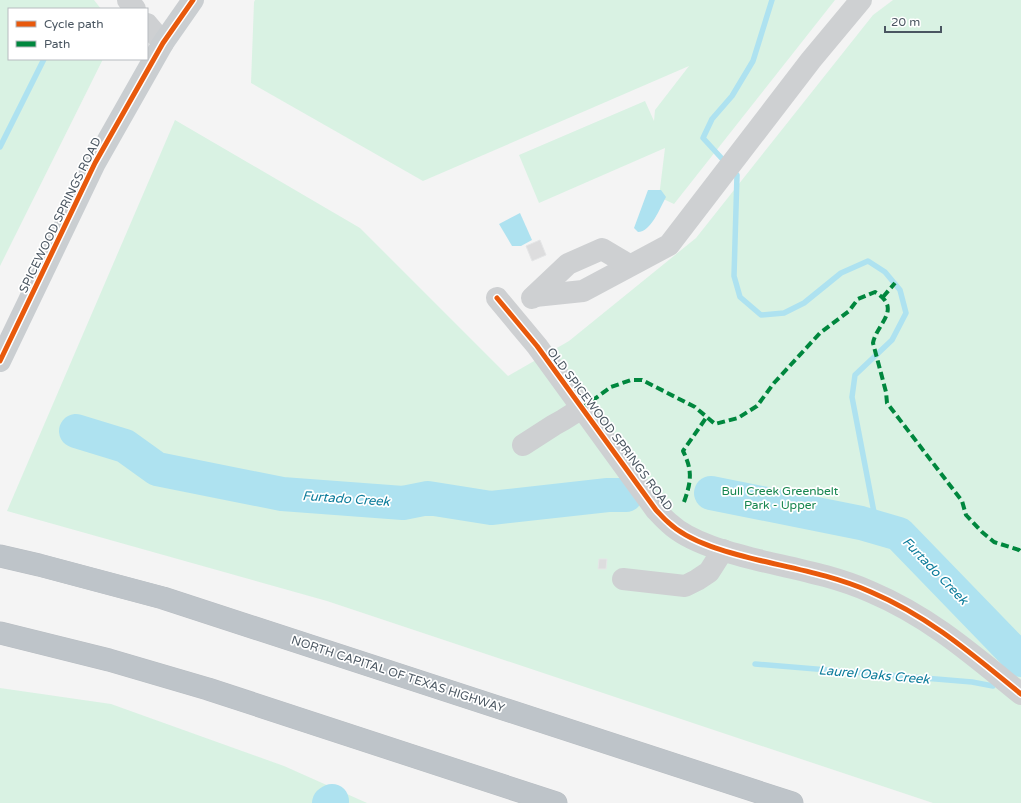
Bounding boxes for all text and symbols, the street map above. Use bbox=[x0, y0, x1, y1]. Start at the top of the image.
legend bbox=[8, 8, 148, 60]
scale bar bbox=[885, 8, 941, 34]
text: 20 m bbox=[891, 15, 920, 29]
text: Cycle path bbox=[44, 17, 103, 31]
text: Path bbox=[44, 37, 70, 51]
street label: SPICEWOOD SPRINGS ROAD bbox=[16, 135, 104, 295]
street label: OLD SPICEWOOD SPRINGS ROAD bbox=[544, 345, 676, 513]
park label: Bull Creek Greenbelt Park - Upper bbox=[722, 484, 839, 512]
water label: Furtado Creek bbox=[302, 488, 391, 510]
water label: Furtado Creek bbox=[899, 534, 972, 609]
street label: NORTH CAPITAL OF TEXAS HIGHWAY bbox=[290, 633, 507, 715]
water label: Laurel Oaks Creek bbox=[818, 662, 931, 688]

